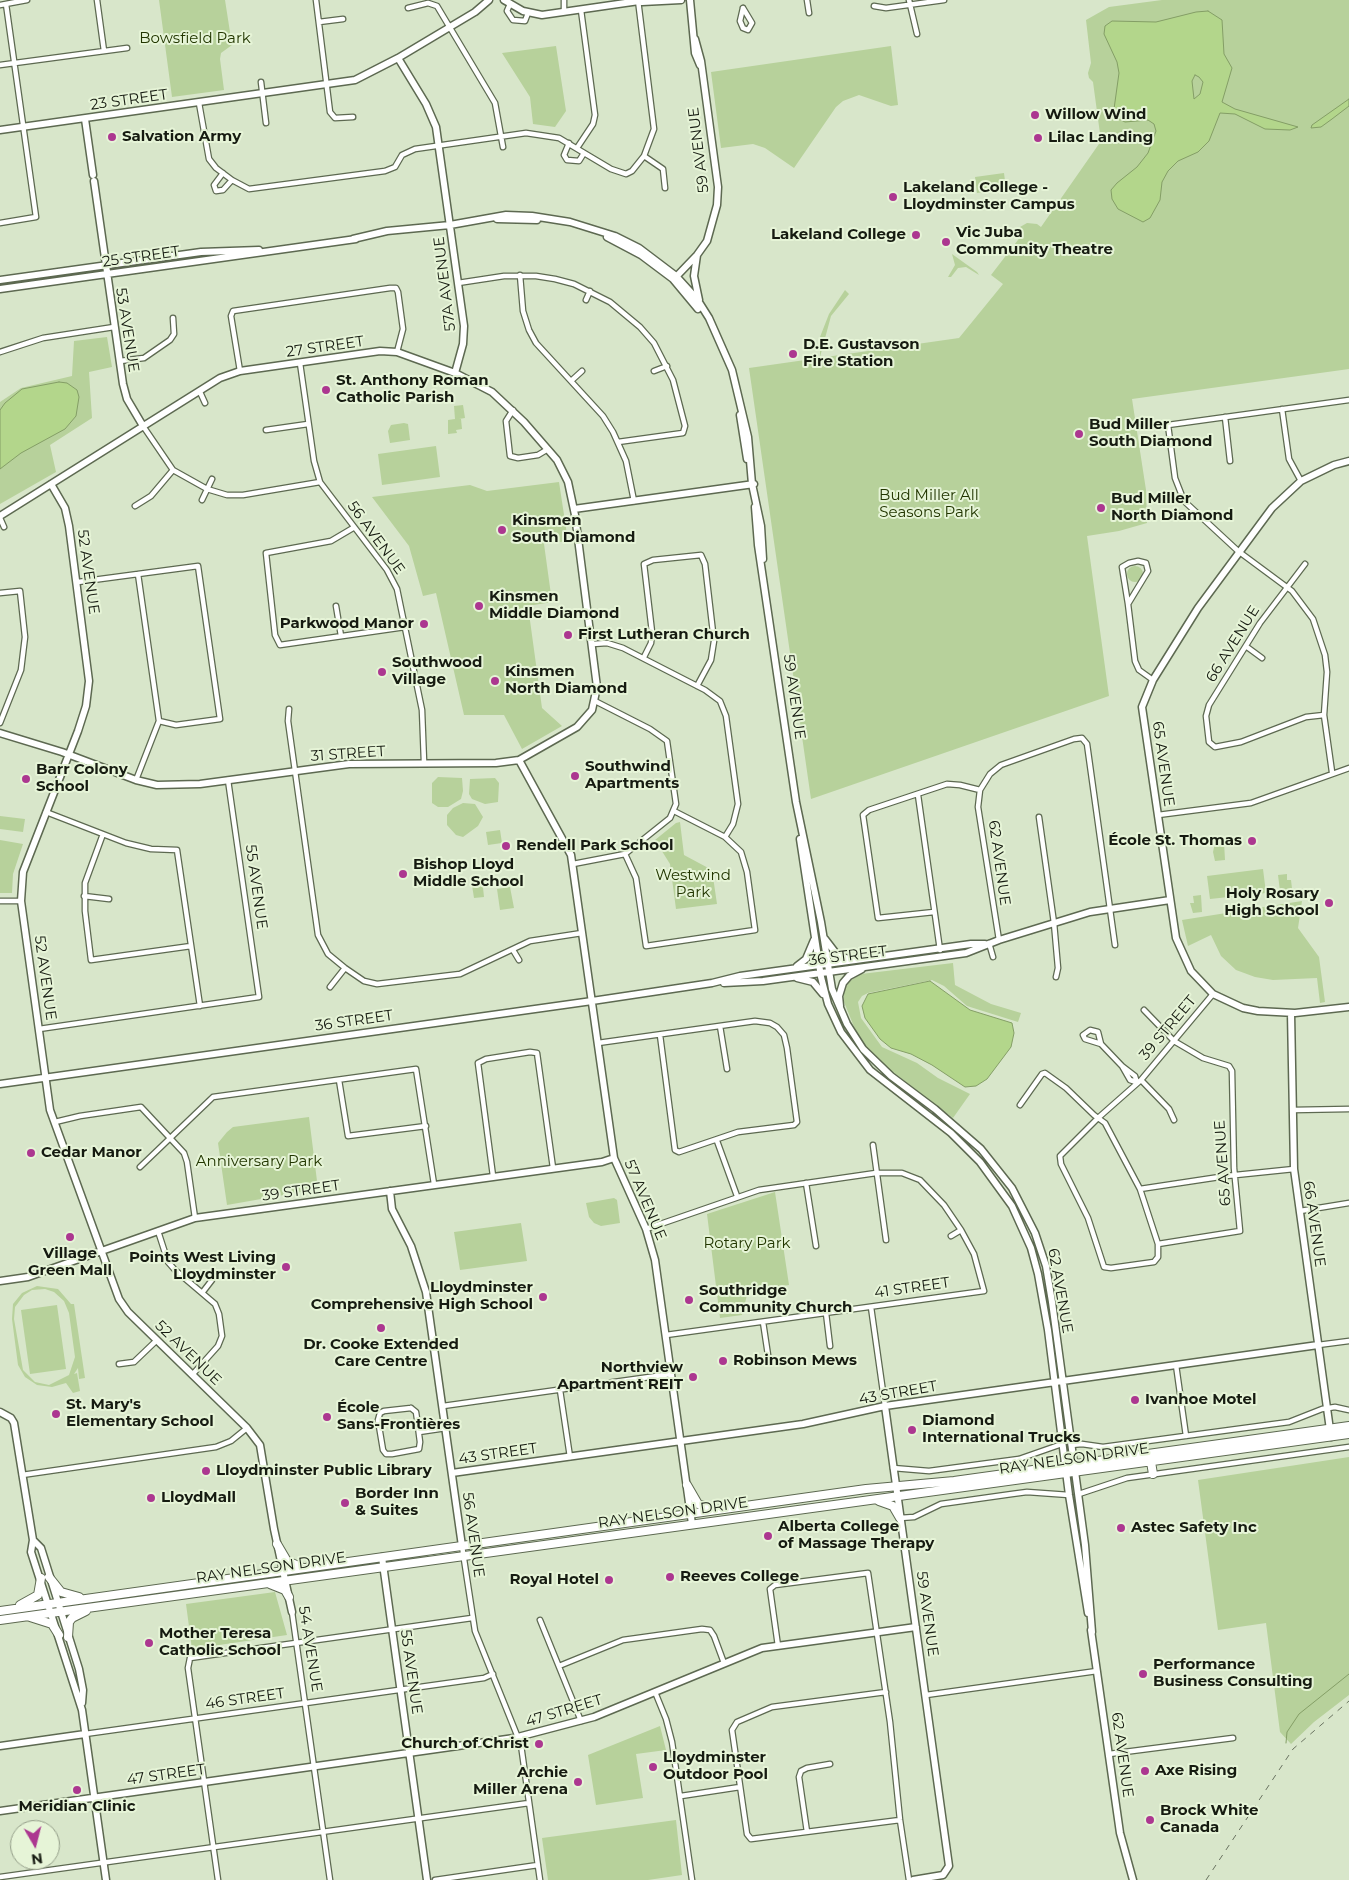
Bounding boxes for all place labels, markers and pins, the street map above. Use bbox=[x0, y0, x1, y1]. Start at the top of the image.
place label: Willow Wind bbox=[1045, 106, 1146, 124]
marker: Willow Wind bbox=[1029, 109, 1041, 121]
place label: Salvation Army bbox=[122, 128, 241, 146]
place label: Lilac Landing bbox=[1048, 129, 1153, 147]
marker: Salvation Army bbox=[106, 131, 118, 143]
marker: Lilac Landing bbox=[1032, 132, 1044, 144]
place label: Lakeland College - Lloydminster Campus bbox=[903, 179, 1075, 214]
marker: Lakeland College - Lloydminster Campus bbox=[887, 191, 899, 203]
place label: Vic Juba Community Theatre bbox=[956, 224, 1113, 259]
place label: Lakeland College bbox=[771, 226, 906, 244]
marker: Lakeland College bbox=[910, 229, 922, 241]
marker: Vic Juba Community Theatre bbox=[940, 236, 952, 248]
place label: D.E. Gustavson Fire Station bbox=[803, 336, 920, 371]
marker: D.E. Gustavson Fire Station bbox=[787, 348, 799, 360]
place label: St. Anthony Roman Catholic Parish bbox=[336, 372, 489, 407]
marker: St. Anthony Roman Catholic Parish bbox=[320, 384, 332, 396]
place label: Bud Miller South Diamond bbox=[1089, 416, 1212, 451]
marker: Bud Miller South Diamond bbox=[1073, 428, 1085, 440]
place label: Bud Miller North Diamond bbox=[1111, 490, 1233, 525]
marker: Bud Miller North Diamond bbox=[1095, 502, 1107, 514]
place label: Kinsmen South Diamond bbox=[512, 512, 635, 547]
marker: Kinsmen South Diamond bbox=[496, 524, 508, 536]
place label: Kinsmen Middle Diamond bbox=[489, 588, 619, 623]
marker: Kinsmen Middle Diamond bbox=[473, 600, 485, 612]
place label: Parkwood Manor bbox=[280, 615, 414, 633]
marker: Parkwood Manor bbox=[418, 618, 430, 630]
place label: First Lutheran Church bbox=[578, 626, 750, 644]
marker: First Lutheran Church bbox=[562, 629, 574, 641]
place label: Southwood Village bbox=[392, 654, 482, 689]
place label: Kinsmen North Diamond bbox=[505, 663, 627, 698]
marker: Southwood Village bbox=[376, 666, 388, 678]
marker: Kinsmen North Diamond bbox=[489, 675, 501, 687]
place label: Southwind Apartments bbox=[585, 758, 679, 793]
place label: Barr Colony School bbox=[36, 761, 128, 796]
marker: Southwind Apartments bbox=[569, 770, 581, 782]
marker: Barr Colony School bbox=[20, 773, 32, 785]
place label: École St. Thomas bbox=[1108, 832, 1242, 850]
marker: École St. Thomas bbox=[1246, 835, 1258, 847]
place label: Rendell Park School bbox=[516, 837, 673, 855]
marker: Rendell Park School bbox=[500, 840, 512, 852]
place label: Bishop Lloyd Middle School bbox=[413, 856, 524, 891]
marker: Bishop Lloyd Middle School bbox=[397, 868, 409, 880]
place label: Holy Rosary High School bbox=[1224, 885, 1319, 920]
marker: Holy Rosary High School bbox=[1323, 897, 1335, 909]
place label: Cedar Manor bbox=[41, 1144, 142, 1162]
marker: Cedar Manor bbox=[25, 1147, 37, 1159]
marker: Village Green Mall bbox=[64, 1231, 76, 1243]
place label: Village Green Mall bbox=[28, 1245, 112, 1280]
place label: Points West Living Lloydminster bbox=[129, 1249, 276, 1284]
marker: Points West Living Lloydminster bbox=[280, 1261, 292, 1273]
place label: Lloydminster Comprehensive High School bbox=[311, 1279, 533, 1314]
place label: Southridge Community Church bbox=[699, 1282, 852, 1317]
marker: Lloydminster Comprehensive High School bbox=[537, 1291, 549, 1303]
marker: Southridge Community Church bbox=[683, 1294, 695, 1306]
marker: Dr. Cooke Extended Care Centre bbox=[375, 1322, 387, 1334]
place label: Dr. Cooke Extended Care Centre bbox=[303, 1336, 459, 1371]
place label: Robinson Mews bbox=[733, 1352, 857, 1370]
marker: Robinson Mews bbox=[717, 1355, 729, 1367]
place label: Northview Apartment REIT bbox=[557, 1359, 683, 1394]
marker: Northview Apartment REIT bbox=[687, 1371, 699, 1383]
place label: Ivanhoe Motel bbox=[1145, 1391, 1257, 1409]
marker: Ivanhoe Motel bbox=[1129, 1394, 1141, 1406]
place label: St. Mary's Elementary School bbox=[66, 1396, 214, 1431]
place label: École Sans-Frontières bbox=[337, 1399, 460, 1434]
marker: St. Mary's Elementary School bbox=[50, 1408, 62, 1420]
marker: École Sans-Frontières bbox=[321, 1411, 333, 1423]
place label: Diamond International Trucks bbox=[922, 1412, 1080, 1447]
marker: Diamond International Trucks bbox=[906, 1424, 918, 1436]
place label: Lloydminster Public Library bbox=[216, 1462, 432, 1480]
marker: Lloydminster Public Library bbox=[200, 1465, 212, 1477]
place label: Border Inn & Suites bbox=[355, 1485, 439, 1520]
place label: LloydMall bbox=[161, 1489, 236, 1507]
marker: LloydMall bbox=[145, 1492, 157, 1504]
marker: Border Inn & Suites bbox=[339, 1497, 351, 1509]
place label: Alberta College of Massage Therapy bbox=[778, 1518, 934, 1553]
place label: Astec Safety Inc bbox=[1131, 1519, 1257, 1537]
marker: Astec Safety Inc bbox=[1115, 1522, 1127, 1534]
marker: Alberta College of Massage Therapy bbox=[762, 1530, 774, 1542]
place label: Reeves College bbox=[680, 1568, 799, 1586]
place label: Royal Hotel bbox=[510, 1571, 599, 1589]
marker: Reeves College bbox=[664, 1571, 676, 1583]
marker: Royal Hotel bbox=[603, 1574, 615, 1586]
place label: Mother Teresa Catholic School bbox=[159, 1625, 281, 1660]
marker: Mother Teresa Catholic School bbox=[143, 1637, 155, 1649]
place label: Performance Business Consulting bbox=[1153, 1656, 1313, 1691]
marker: Performance Business Consulting bbox=[1137, 1668, 1149, 1680]
place label: Church of Christ bbox=[401, 1735, 529, 1753]
marker: Church of Christ bbox=[533, 1738, 545, 1750]
place label: Lloydminster Outdoor Pool bbox=[663, 1749, 768, 1784]
marker: Lloydminster Outdoor Pool bbox=[647, 1761, 659, 1773]
place label: Axe Rising bbox=[1155, 1762, 1237, 1780]
place label: Archie Miller Arena bbox=[473, 1764, 568, 1799]
marker: Axe Rising bbox=[1139, 1765, 1151, 1777]
marker: Archie Miller Arena bbox=[572, 1776, 584, 1788]
marker: Meridian Clinic bbox=[71, 1784, 83, 1796]
place label: Meridian Clinic bbox=[18, 1798, 136, 1816]
place label: Brock White Canada bbox=[1160, 1802, 1259, 1837]
marker: Brock White Canada bbox=[1144, 1814, 1156, 1826]

